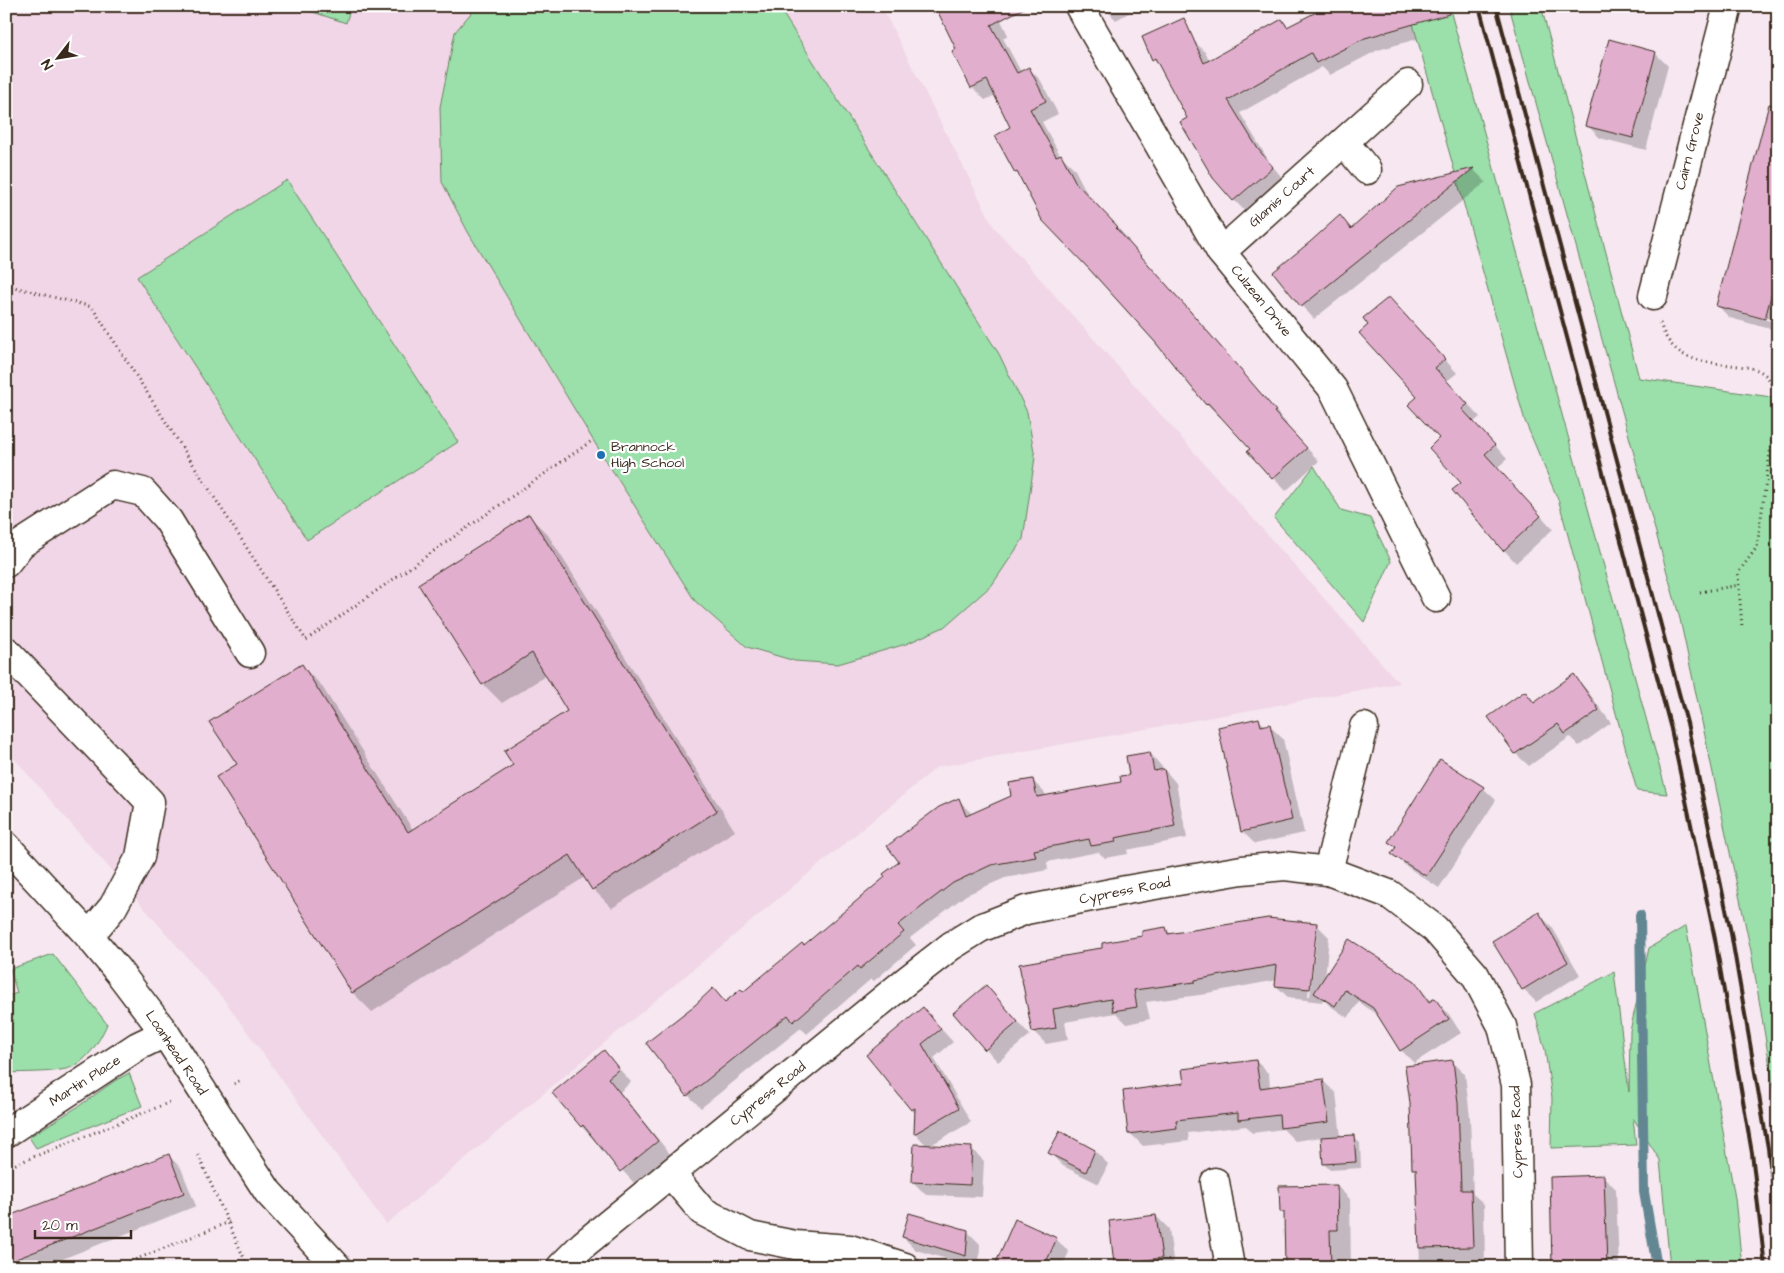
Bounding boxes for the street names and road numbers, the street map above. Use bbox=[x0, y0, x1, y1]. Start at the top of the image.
street label: Cairn Grove bbox=[1671, 110, 1709, 192]
street label: Glamis Court bbox=[1244, 162, 1320, 232]
street label: Culzean Drive bbox=[1226, 261, 1296, 342]
street label: Cypress Road bbox=[1078, 872, 1172, 910]
street label: Loanhead Road bbox=[140, 1007, 212, 1099]
street label: Martin Place bbox=[45, 1050, 125, 1112]
street label: Cypress Road bbox=[726, 1057, 810, 1131]
street label: Cypress Road bbox=[1505, 1085, 1529, 1179]

